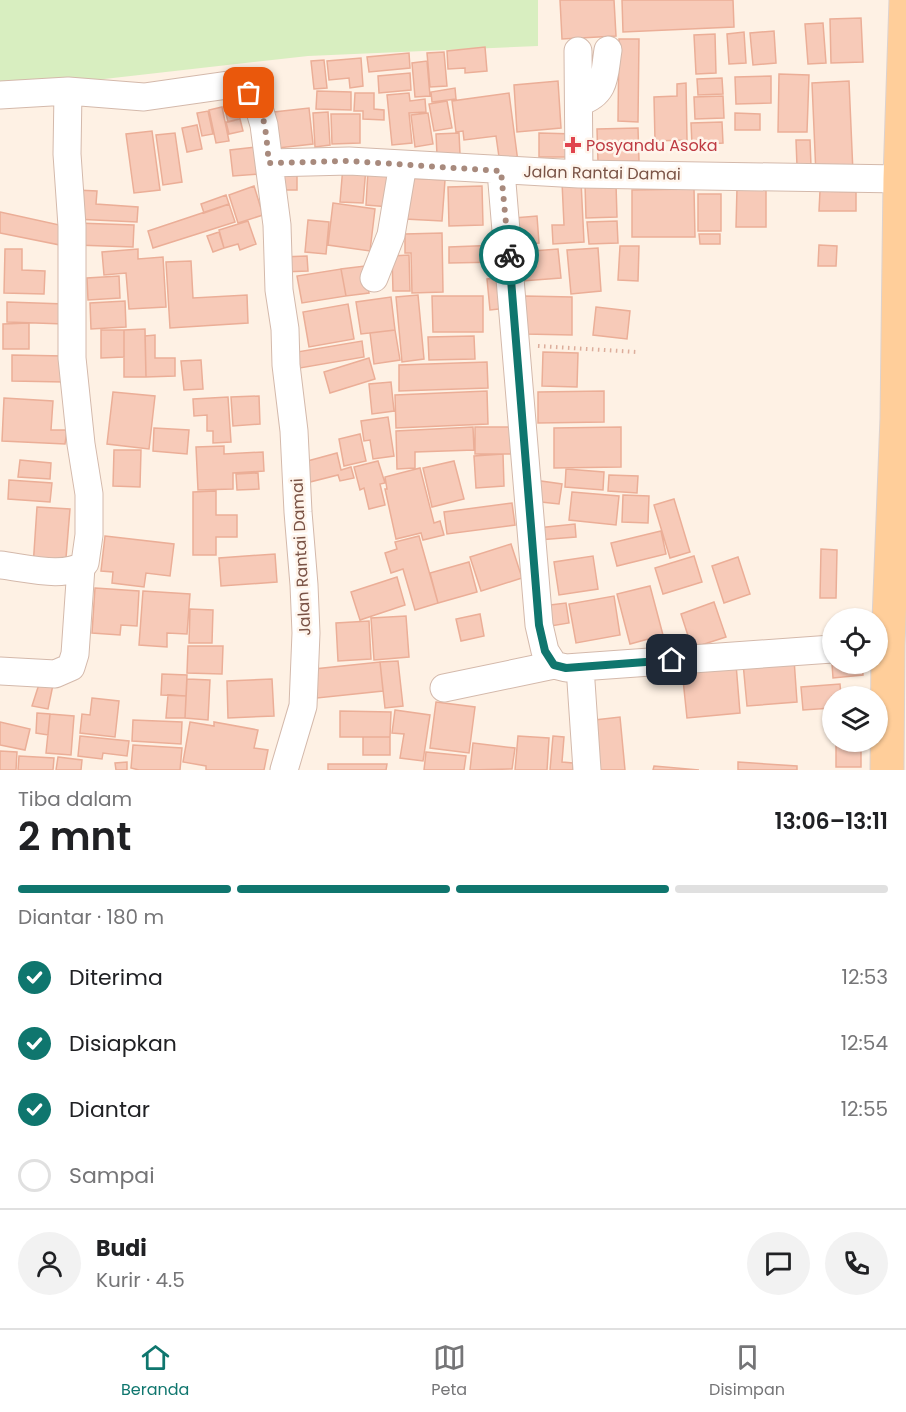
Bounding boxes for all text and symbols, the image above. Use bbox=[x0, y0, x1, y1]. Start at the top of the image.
pin bbox=[223, 67, 274, 118]
icon: bag bbox=[232, 76, 265, 109]
place label: Posyandu Asoka bbox=[586, 134, 718, 157]
marker: Posyandu Asoka bbox=[564, 136, 582, 154]
street label: Jalan Rantai Damai bbox=[523, 160, 681, 186]
courier bbox=[479, 225, 539, 285]
icon: bike bbox=[493, 239, 526, 272]
street label: Jalan Rantai Damai bbox=[285, 478, 317, 636]
map controls bbox=[822, 608, 888, 752]
button: locate bbox=[822, 608, 888, 674]
pin bbox=[646, 634, 697, 685]
icon: home bbox=[655, 643, 688, 676]
button: layers bbox=[822, 686, 888, 752]
text: Tiba dalam bbox=[18, 785, 132, 813]
text: 13:06–13:11 bbox=[774, 806, 888, 837]
text: 2 mnt bbox=[18, 809, 131, 864]
text: Diantar · 180 m bbox=[18, 903, 164, 931]
icon: check bbox=[18, 961, 51, 994]
text: Diterima bbox=[69, 962, 163, 993]
text: 12:53 bbox=[842, 963, 888, 991]
icon: check bbox=[18, 1027, 51, 1060]
text: Disiapkan bbox=[69, 1028, 177, 1059]
text: 12:54 bbox=[841, 1029, 888, 1057]
icon: check bbox=[18, 1093, 51, 1126]
text: Diantar bbox=[69, 1094, 150, 1125]
text: 12:55 bbox=[841, 1095, 888, 1123]
text: Sampai bbox=[69, 1160, 155, 1191]
button: person bbox=[18, 1232, 81, 1295]
button: chat bbox=[747, 1232, 810, 1295]
button: phone bbox=[825, 1232, 888, 1295]
text: Budi bbox=[96, 1233, 147, 1264]
text: Kurir · 4.5 bbox=[96, 1266, 185, 1294]
tab: Beranda bbox=[121, 1341, 189, 1402]
tab: Peta bbox=[431, 1341, 467, 1402]
tab: Disimpan bbox=[709, 1341, 785, 1402]

